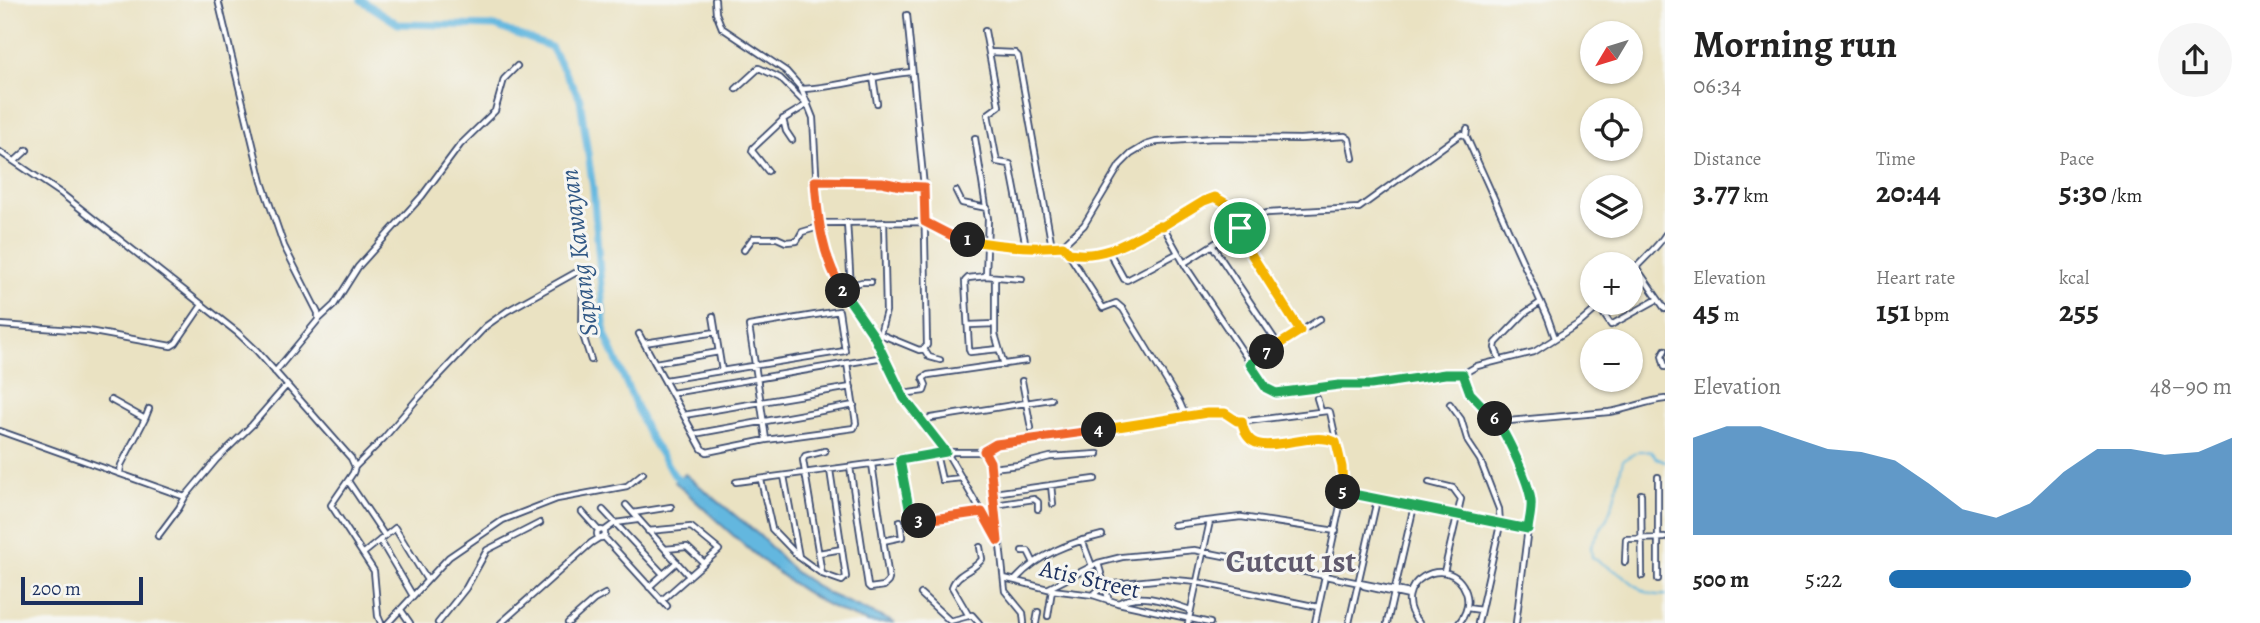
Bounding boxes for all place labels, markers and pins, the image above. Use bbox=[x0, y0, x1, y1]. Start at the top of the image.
pin bbox=[1210, 198, 1270, 258]
pin: 1 bbox=[950, 222, 986, 258]
pin: 2 bbox=[826, 274, 860, 308]
pin: 7 bbox=[1250, 334, 1284, 370]
pin: 6 bbox=[1478, 402, 1512, 436]
pin: 4 bbox=[1082, 412, 1116, 448]
pin: 5 bbox=[1326, 475, 1360, 510]
pin: 3 bbox=[902, 504, 936, 538]

